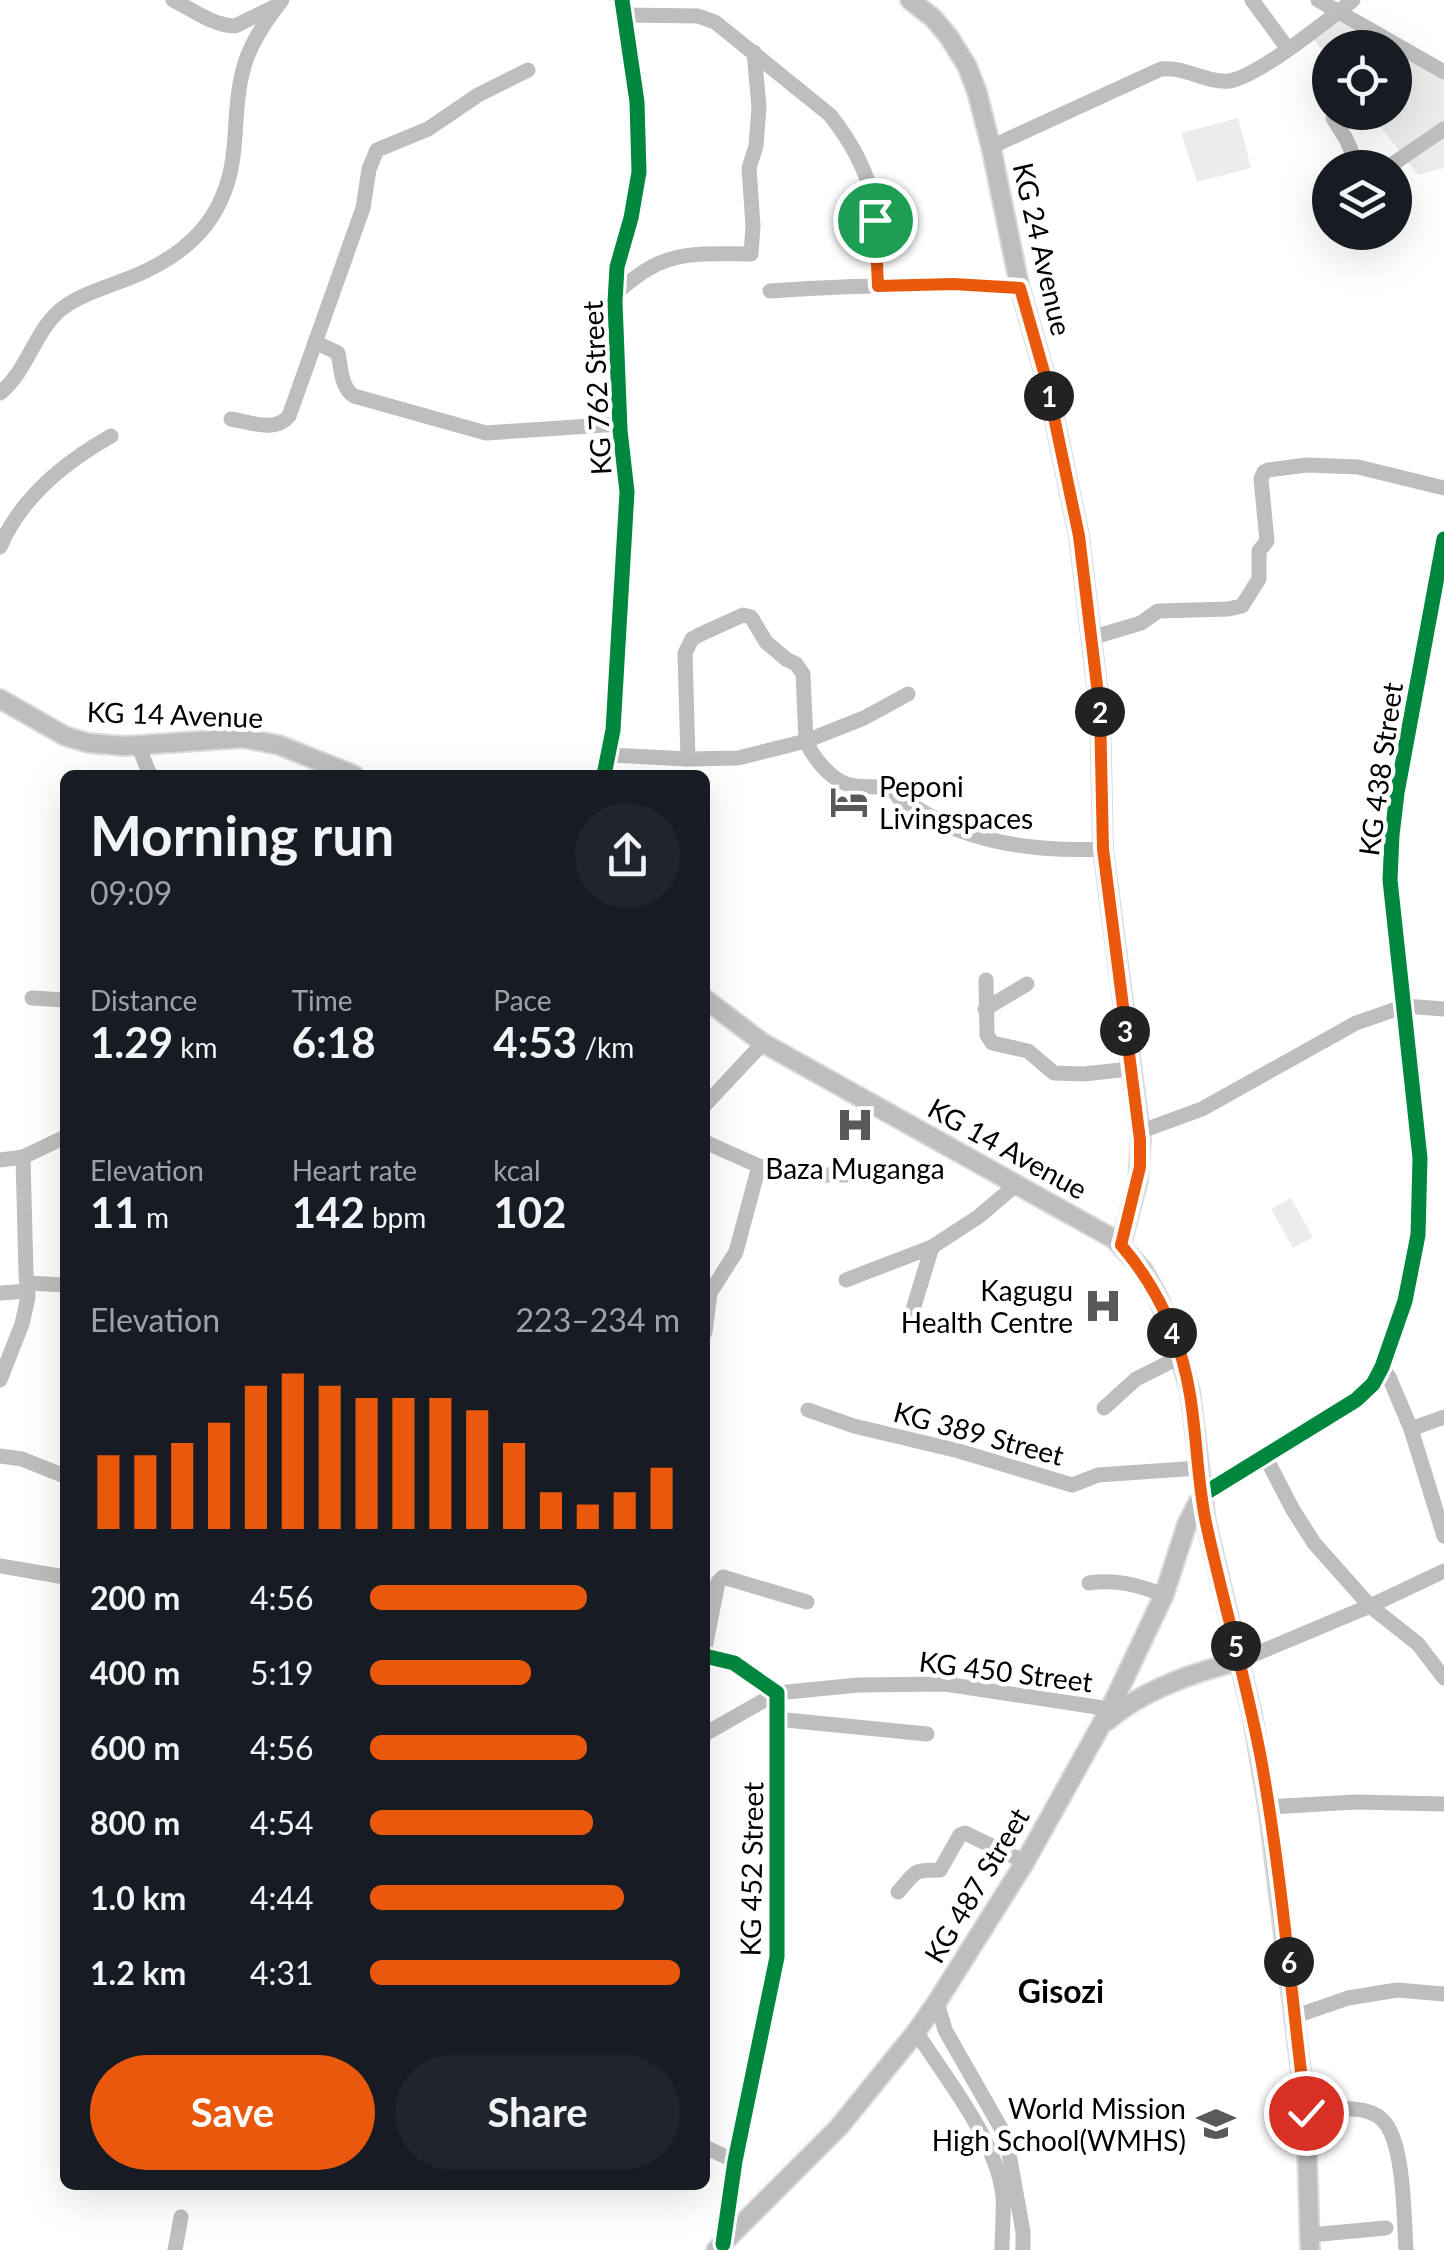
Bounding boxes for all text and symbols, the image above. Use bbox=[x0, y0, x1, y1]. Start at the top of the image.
map controls bbox=[1312, 30, 1412, 250]
button: locate bbox=[1312, 30, 1412, 130]
button: layers bbox=[1312, 150, 1412, 250]
street label: KG 24 Avenue bbox=[1007, 159, 1079, 339]
pin bbox=[833, 178, 918, 263]
icon: arrive bbox=[848, 193, 903, 248]
street label: KG 762 Street bbox=[574, 300, 618, 476]
pin: 1 bbox=[1024, 371, 1074, 421]
text: 1 bbox=[1041, 379, 1057, 413]
street label: KG 438 Street bbox=[1351, 680, 1409, 858]
pin: 2 bbox=[1075, 687, 1125, 737]
street label: KG 14 Avenue bbox=[86, 694, 264, 734]
text: 2 bbox=[1092, 695, 1108, 729]
place label: Peponi Livingspaces bbox=[879, 769, 1033, 835]
hotel icon: Peponi Livingspaces bbox=[828, 781, 870, 823]
text: Morning run bbox=[90, 802, 394, 868]
button: share bbox=[575, 803, 680, 908]
text: 09:09 bbox=[90, 873, 172, 912]
text: Distance bbox=[90, 983, 197, 1017]
text: Time bbox=[292, 983, 353, 1017]
text: Pace bbox=[493, 983, 552, 1017]
pin: 3 bbox=[1100, 1006, 1150, 1056]
text: 3 bbox=[1117, 1014, 1133, 1048]
text: 1.29 bbox=[90, 1017, 173, 1067]
text: 6:18 bbox=[292, 1017, 376, 1067]
text: 4:53 bbox=[493, 1017, 577, 1067]
text: km bbox=[173, 1030, 217, 1064]
text: /km bbox=[577, 1030, 634, 1064]
street label: KG 14 Avenue bbox=[923, 1090, 1093, 1206]
hospital icon: Baza Muganga bbox=[834, 1104, 876, 1146]
place label: Baza Muganga bbox=[765, 1151, 945, 1185]
text: Elevation bbox=[90, 1153, 204, 1187]
text: Heart rate bbox=[292, 1153, 417, 1187]
text: kcal bbox=[493, 1153, 541, 1187]
text: 11 bbox=[90, 1187, 139, 1237]
text: 142 bbox=[292, 1187, 365, 1237]
text: 102 bbox=[493, 1187, 566, 1237]
text: m bbox=[139, 1200, 169, 1234]
text: bpm bbox=[365, 1200, 426, 1234]
place label: Kagugu Health Centre bbox=[901, 1273, 1073, 1339]
hospital icon: Kagugu Health Centre bbox=[1082, 1285, 1124, 1327]
text: Elevation bbox=[90, 1300, 220, 1339]
text: 223–234 m bbox=[516, 1300, 680, 1339]
pin: 4 bbox=[1147, 1308, 1197, 1358]
text: 4 bbox=[1164, 1316, 1180, 1350]
street label: KG 389 Street bbox=[890, 1394, 1068, 1472]
text: 200 m bbox=[90, 1578, 180, 1617]
text: 4:56 bbox=[250, 1578, 314, 1617]
pin: 5 bbox=[1211, 1621, 1261, 1671]
text: 5 bbox=[1228, 1629, 1244, 1663]
street label: KG 450 Street bbox=[917, 1643, 1095, 1699]
text: 400 m bbox=[90, 1653, 180, 1692]
text: 5:19 bbox=[250, 1653, 314, 1692]
text: 600 m bbox=[90, 1728, 180, 1767]
text: 4:56 bbox=[250, 1728, 314, 1767]
street label: KG 452 Street bbox=[732, 1781, 770, 1957]
street label: KG 487 Street bbox=[916, 1801, 1036, 1969]
text: 800 m bbox=[90, 1803, 180, 1842]
text: 4:54 bbox=[250, 1803, 314, 1842]
text: 1.0 km bbox=[90, 1878, 186, 1917]
text: 4:44 bbox=[250, 1878, 314, 1917]
pin: 6 bbox=[1264, 1937, 1314, 1987]
text: 6 bbox=[1281, 1945, 1297, 1979]
text: 1.2 km bbox=[90, 1953, 186, 1992]
text: 4:31 bbox=[250, 1953, 314, 1992]
district label: Gisozi bbox=[1018, 1971, 1104, 2010]
button: Save bbox=[90, 2055, 375, 2170]
button: Share bbox=[395, 2055, 680, 2170]
pin bbox=[1264, 2071, 1349, 2156]
icon: check bbox=[1279, 2086, 1334, 2141]
place label: World Mission High School(WMHS) bbox=[932, 2091, 1186, 2157]
school or university icon: World Mission High School(WMHS) bbox=[1195, 2103, 1237, 2145]

